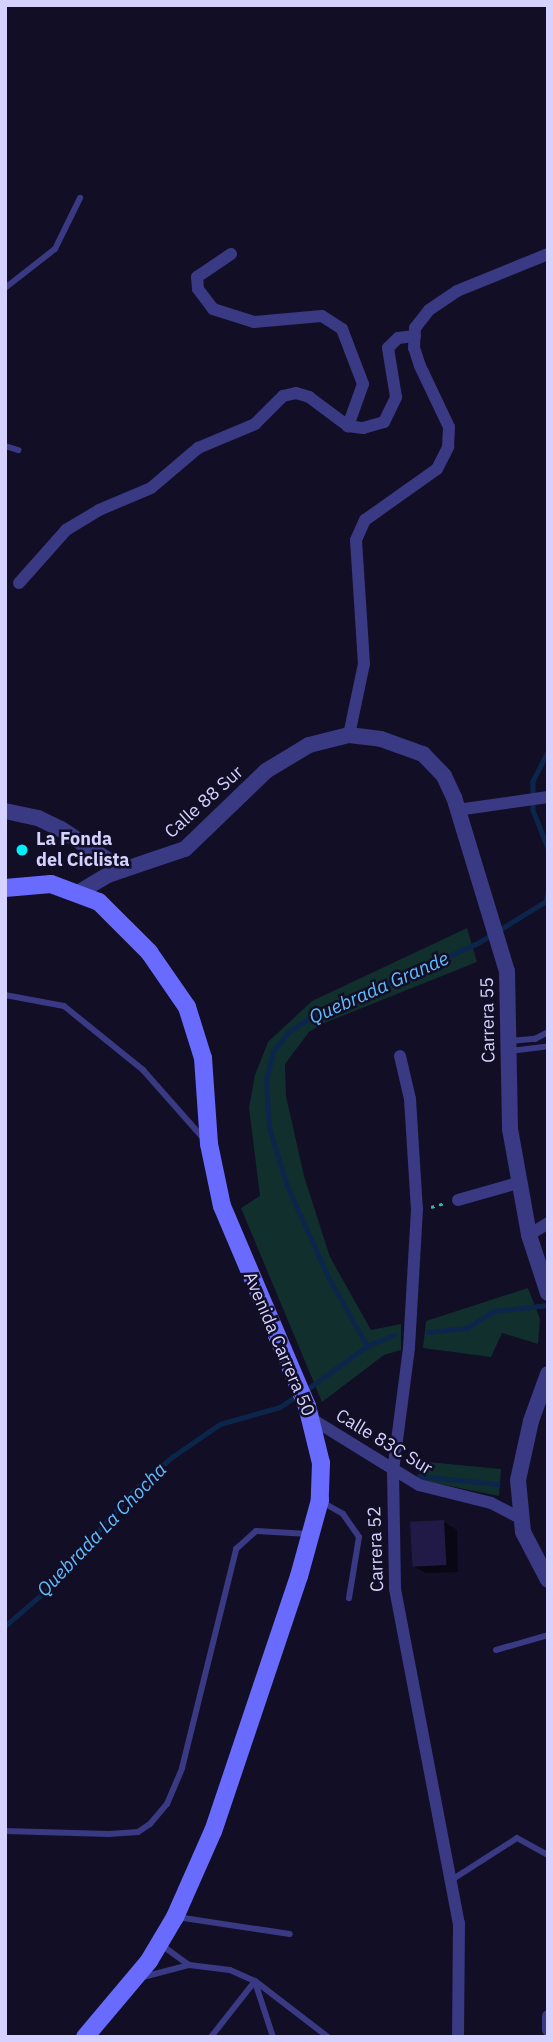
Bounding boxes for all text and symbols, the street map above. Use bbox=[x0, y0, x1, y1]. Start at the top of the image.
street label: Calle 88 Sur bbox=[160, 761, 248, 843]
place label: La Fonda del Ciclista bbox=[36, 829, 130, 872]
marker: La Fonda del Ciclista bbox=[14, 842, 30, 858]
water label: Quebrada Grande bbox=[306, 947, 452, 1029]
street label: Carrera 55 bbox=[476, 977, 500, 1063]
street label: Avenida Carrera 50 bbox=[239, 1269, 319, 1419]
street label: Calle 83C Sur bbox=[332, 1405, 436, 1479]
water label: Quebrada La Chocha bbox=[32, 1458, 172, 1602]
street label: Carrera 52 bbox=[364, 1506, 388, 1592]

